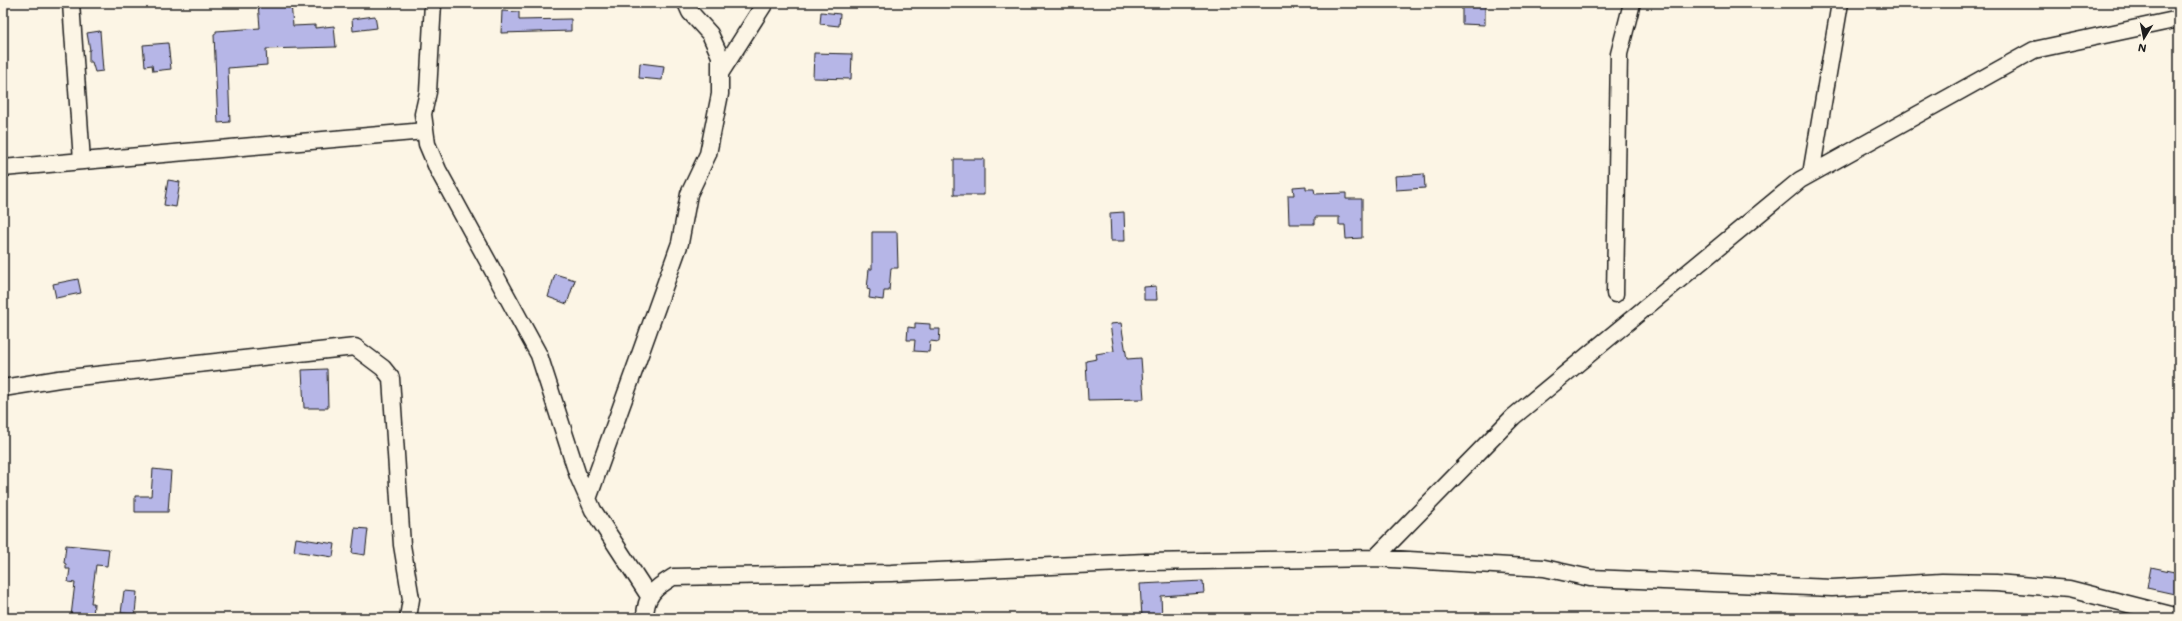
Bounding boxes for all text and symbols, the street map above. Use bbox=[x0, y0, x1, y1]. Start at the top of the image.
north arrow bbox=[2124, 18, 2164, 58]
text: N bbox=[2137, 40, 2148, 56]

